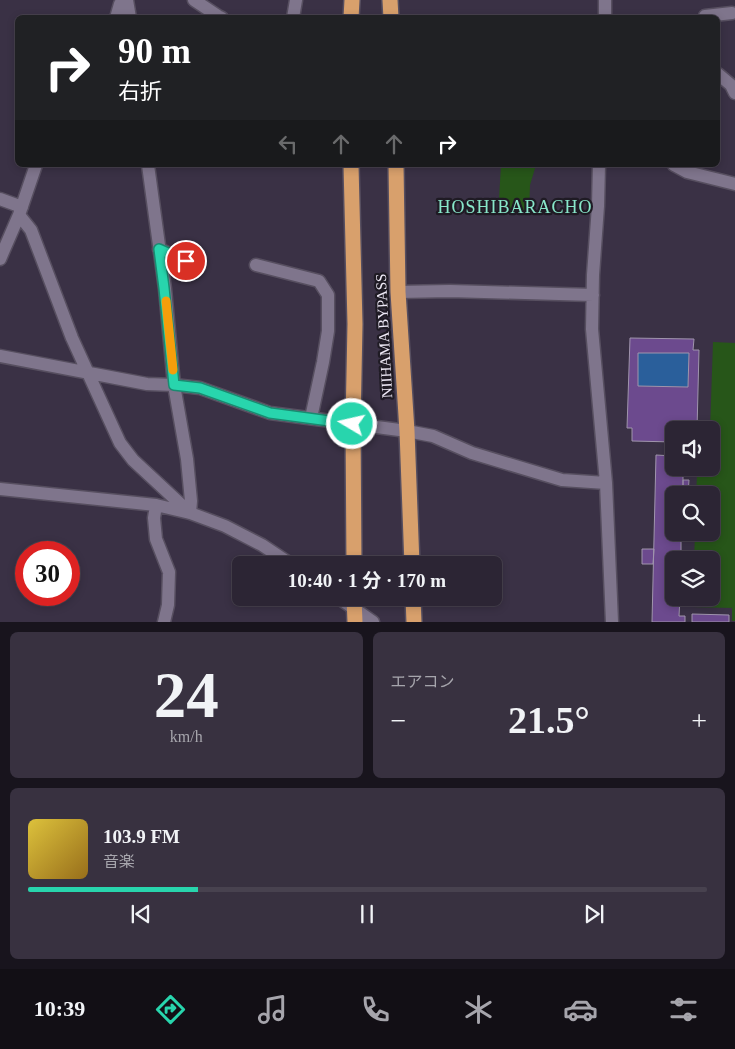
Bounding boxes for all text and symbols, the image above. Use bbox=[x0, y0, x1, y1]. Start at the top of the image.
text: 90 m bbox=[118, 32, 191, 71]
icon: right bbox=[35, 35, 100, 100]
text: 右折 bbox=[118, 79, 162, 104]
icon: left bbox=[274, 130, 302, 158]
icon: ahead bbox=[327, 130, 355, 158]
icon: ahead bbox=[380, 130, 408, 158]
icon: right bbox=[433, 130, 461, 158]
district label: HOSHIBARACHO bbox=[437, 197, 593, 217]
pin bbox=[165, 240, 207, 282]
icon: arrive bbox=[172, 247, 200, 275]
street label: NIIHAMA BYPASS bbox=[373, 273, 395, 399]
position arrow bbox=[325, 397, 377, 449]
map controls bbox=[665, 421, 720, 606]
button: sound bbox=[665, 421, 720, 476]
button: search bbox=[665, 486, 720, 541]
speed limit sign: 30 bbox=[15, 541, 80, 606]
button: layers bbox=[665, 551, 720, 606]
text: 10:40 · 1 分 · 170 m bbox=[288, 570, 446, 591]
text: 24 bbox=[154, 659, 219, 731]
text: エアコン bbox=[391, 673, 455, 690]
text: 21.5° bbox=[508, 699, 590, 741]
text: − bbox=[391, 705, 406, 736]
text: + bbox=[691, 705, 707, 736]
text: km/h bbox=[170, 728, 203, 745]
text: 103.9 FM bbox=[103, 826, 180, 847]
text: 音楽 bbox=[103, 853, 135, 870]
icon: previous bbox=[127, 900, 155, 928]
icon: pause bbox=[353, 900, 381, 928]
icon: next bbox=[580, 900, 608, 928]
icon: directions bbox=[153, 992, 188, 1027]
icon: music bbox=[255, 992, 290, 1027]
icon: phone bbox=[358, 992, 393, 1027]
icon: climate bbox=[461, 992, 496, 1027]
icon: car bbox=[563, 992, 598, 1027]
icon: filters bbox=[666, 992, 701, 1027]
text: 10:39 bbox=[34, 996, 85, 1021]

